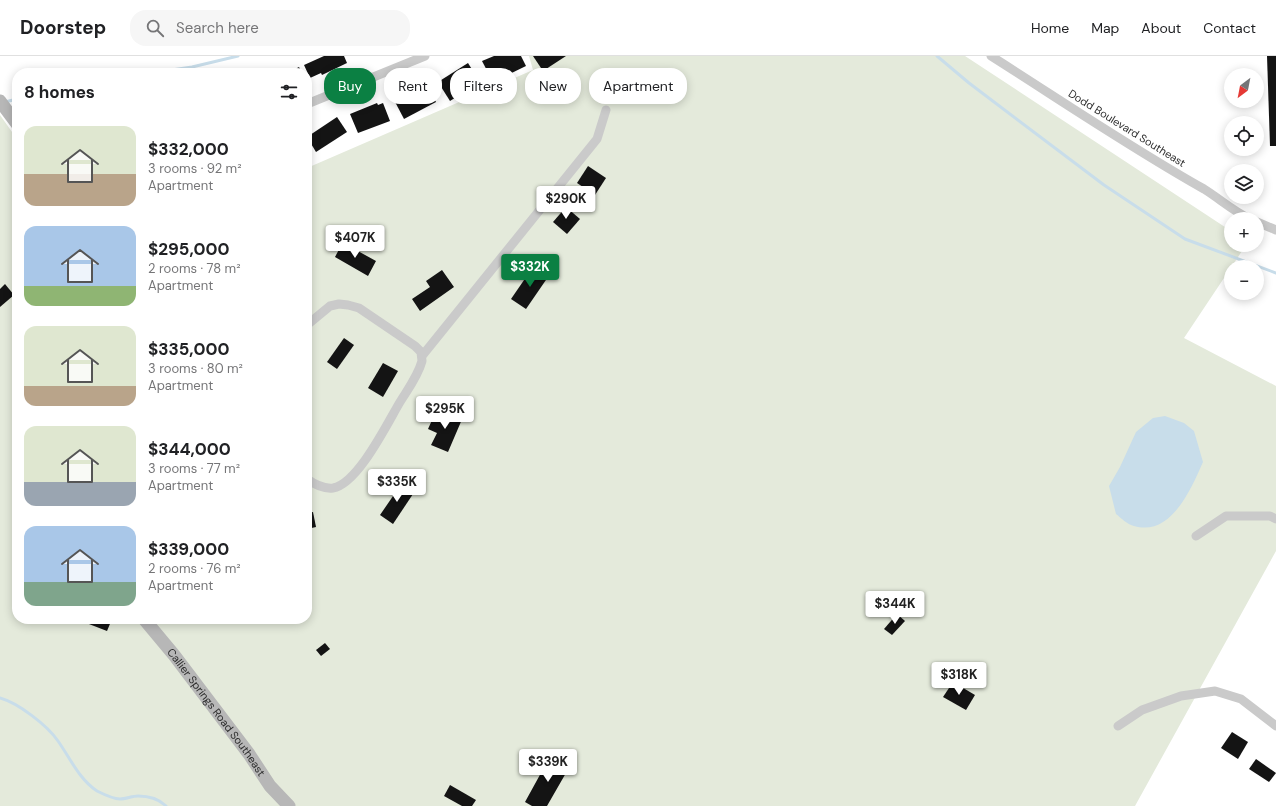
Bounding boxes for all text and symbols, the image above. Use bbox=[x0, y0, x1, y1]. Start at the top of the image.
search box bbox=[130, 10, 410, 46]
text: Doorstep bbox=[20, 15, 106, 40]
icon: search bbox=[144, 17, 166, 39]
text: Search here bbox=[176, 18, 259, 38]
text: Home bbox=[1031, 19, 1069, 37]
text: Map bbox=[1091, 19, 1119, 37]
text: About bbox=[1141, 19, 1181, 37]
text: Contact bbox=[1203, 19, 1256, 37]
chip: Buy bbox=[324, 68, 376, 104]
chip: Rent bbox=[384, 68, 442, 104]
chip: Filters bbox=[450, 68, 517, 104]
chip: New bbox=[525, 68, 581, 104]
chip: Apartment bbox=[589, 68, 687, 104]
north arrow bbox=[1224, 68, 1264, 108]
map controls bbox=[1224, 68, 1264, 300]
text: 8 homes bbox=[24, 81, 95, 103]
icon: filters bbox=[278, 81, 300, 103]
street label: Dodd Boulevard Southeast bbox=[1066, 86, 1188, 170]
button: locate bbox=[1224, 116, 1264, 156]
text: $332,000 bbox=[148, 138, 229, 160]
icon: home bbox=[56, 142, 104, 190]
text: 3 rooms · 92 m² bbox=[148, 160, 241, 177]
button: layers bbox=[1224, 164, 1264, 204]
text: Apartment bbox=[148, 177, 213, 194]
pin: $290K bbox=[538, 186, 594, 220]
text: $290K bbox=[545, 190, 587, 207]
button: + bbox=[1224, 212, 1264, 252]
pin: $407K bbox=[327, 225, 383, 259]
text: $407K bbox=[335, 229, 375, 246]
text: $295,000 bbox=[148, 238, 229, 260]
icon: home bbox=[56, 242, 104, 290]
pin: $332K bbox=[502, 254, 558, 288]
text: $332K bbox=[510, 258, 550, 275]
text: 2 rooms · 78 m² bbox=[148, 260, 240, 277]
button: − bbox=[1224, 260, 1264, 300]
text: Apartment bbox=[148, 277, 213, 294]
text: $335,000 bbox=[148, 338, 229, 360]
icon: home bbox=[56, 342, 104, 390]
text: 3 rooms · 80 m² bbox=[148, 360, 243, 377]
text: Apartment bbox=[148, 377, 213, 394]
pin: $295K bbox=[417, 396, 473, 430]
text: $295K bbox=[425, 400, 465, 417]
text: $344,000 bbox=[148, 438, 231, 460]
icon: home bbox=[56, 442, 104, 490]
text: 3 rooms · 77 m² bbox=[148, 460, 240, 477]
pin: $335K bbox=[369, 469, 425, 503]
text: $335K bbox=[377, 473, 417, 490]
text: Apartment bbox=[148, 477, 213, 494]
text: $339,000 bbox=[148, 538, 229, 560]
icon: home bbox=[56, 542, 104, 590]
text: 2 rooms · 76 m² bbox=[148, 560, 241, 577]
text: Apartment bbox=[148, 577, 213, 594]
pin: $344K bbox=[867, 591, 923, 625]
text: $344K bbox=[874, 595, 916, 612]
street label: Callier Springs Road Southeast bbox=[164, 645, 269, 779]
pin: $318K bbox=[931, 662, 987, 696]
text: $318K bbox=[940, 666, 978, 683]
pin: $339K bbox=[520, 749, 576, 783]
text: $339K bbox=[528, 753, 568, 770]

